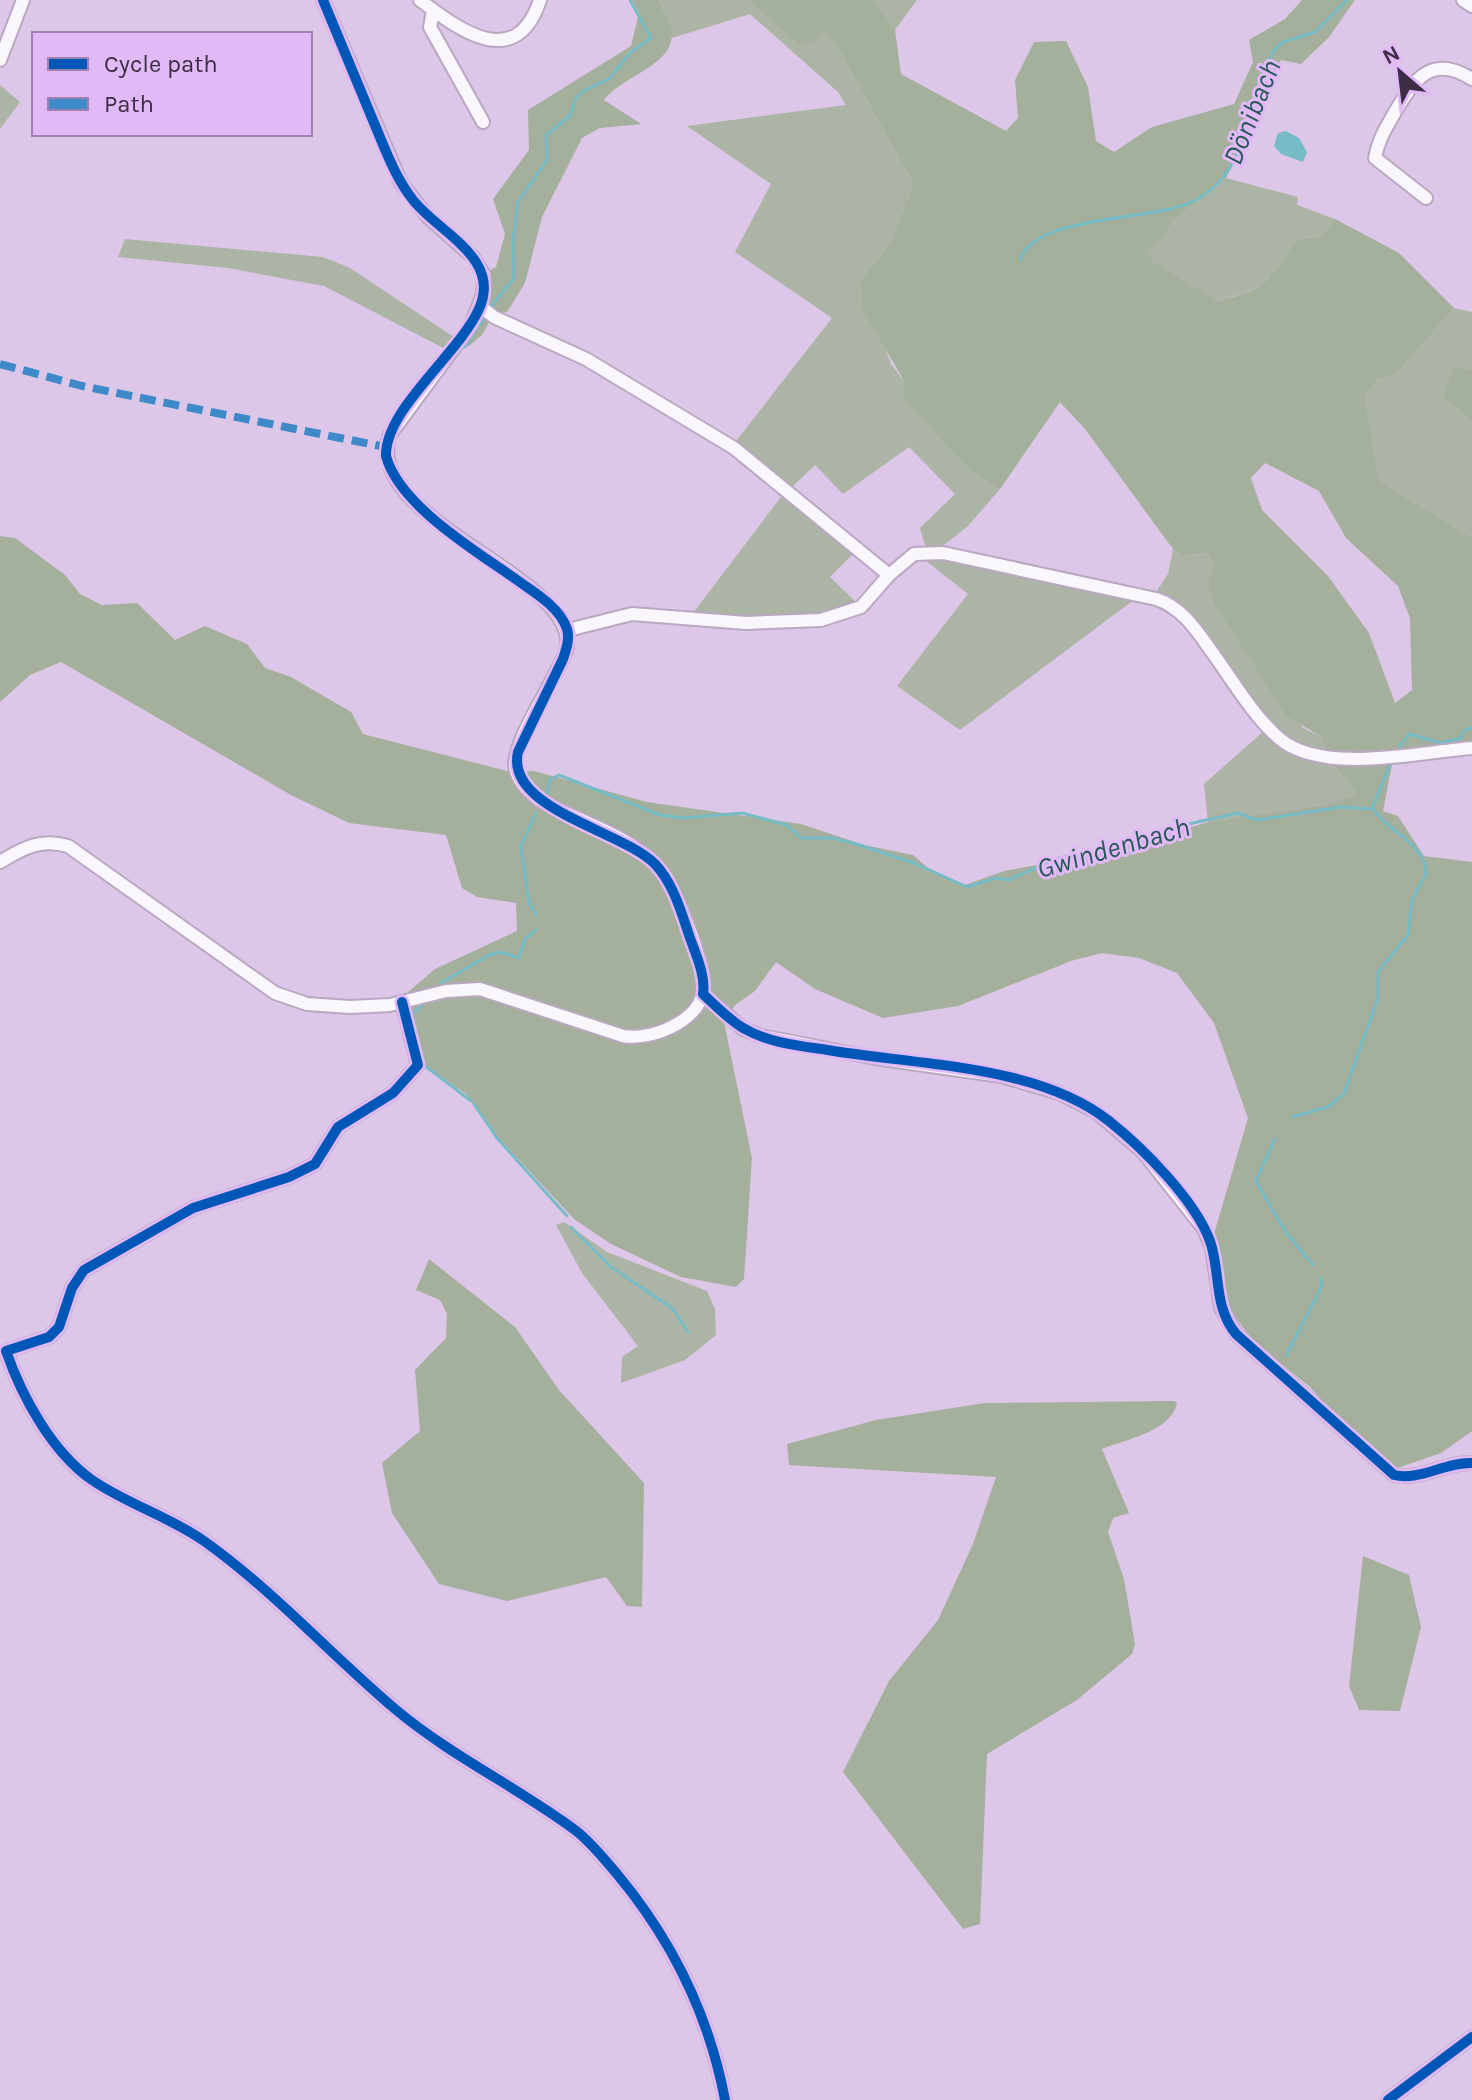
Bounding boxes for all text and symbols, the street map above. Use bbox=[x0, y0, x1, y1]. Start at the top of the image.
legend bbox=[32, 32, 312, 136]
north arrow bbox=[1360, 32, 1440, 112]
text: N bbox=[1378, 40, 1404, 70]
text: Cycle path bbox=[104, 50, 218, 78]
water label: Dönibach bbox=[1216, 55, 1287, 169]
text: Path bbox=[104, 90, 154, 118]
water label: Gwindenbach bbox=[1033, 810, 1193, 885]

